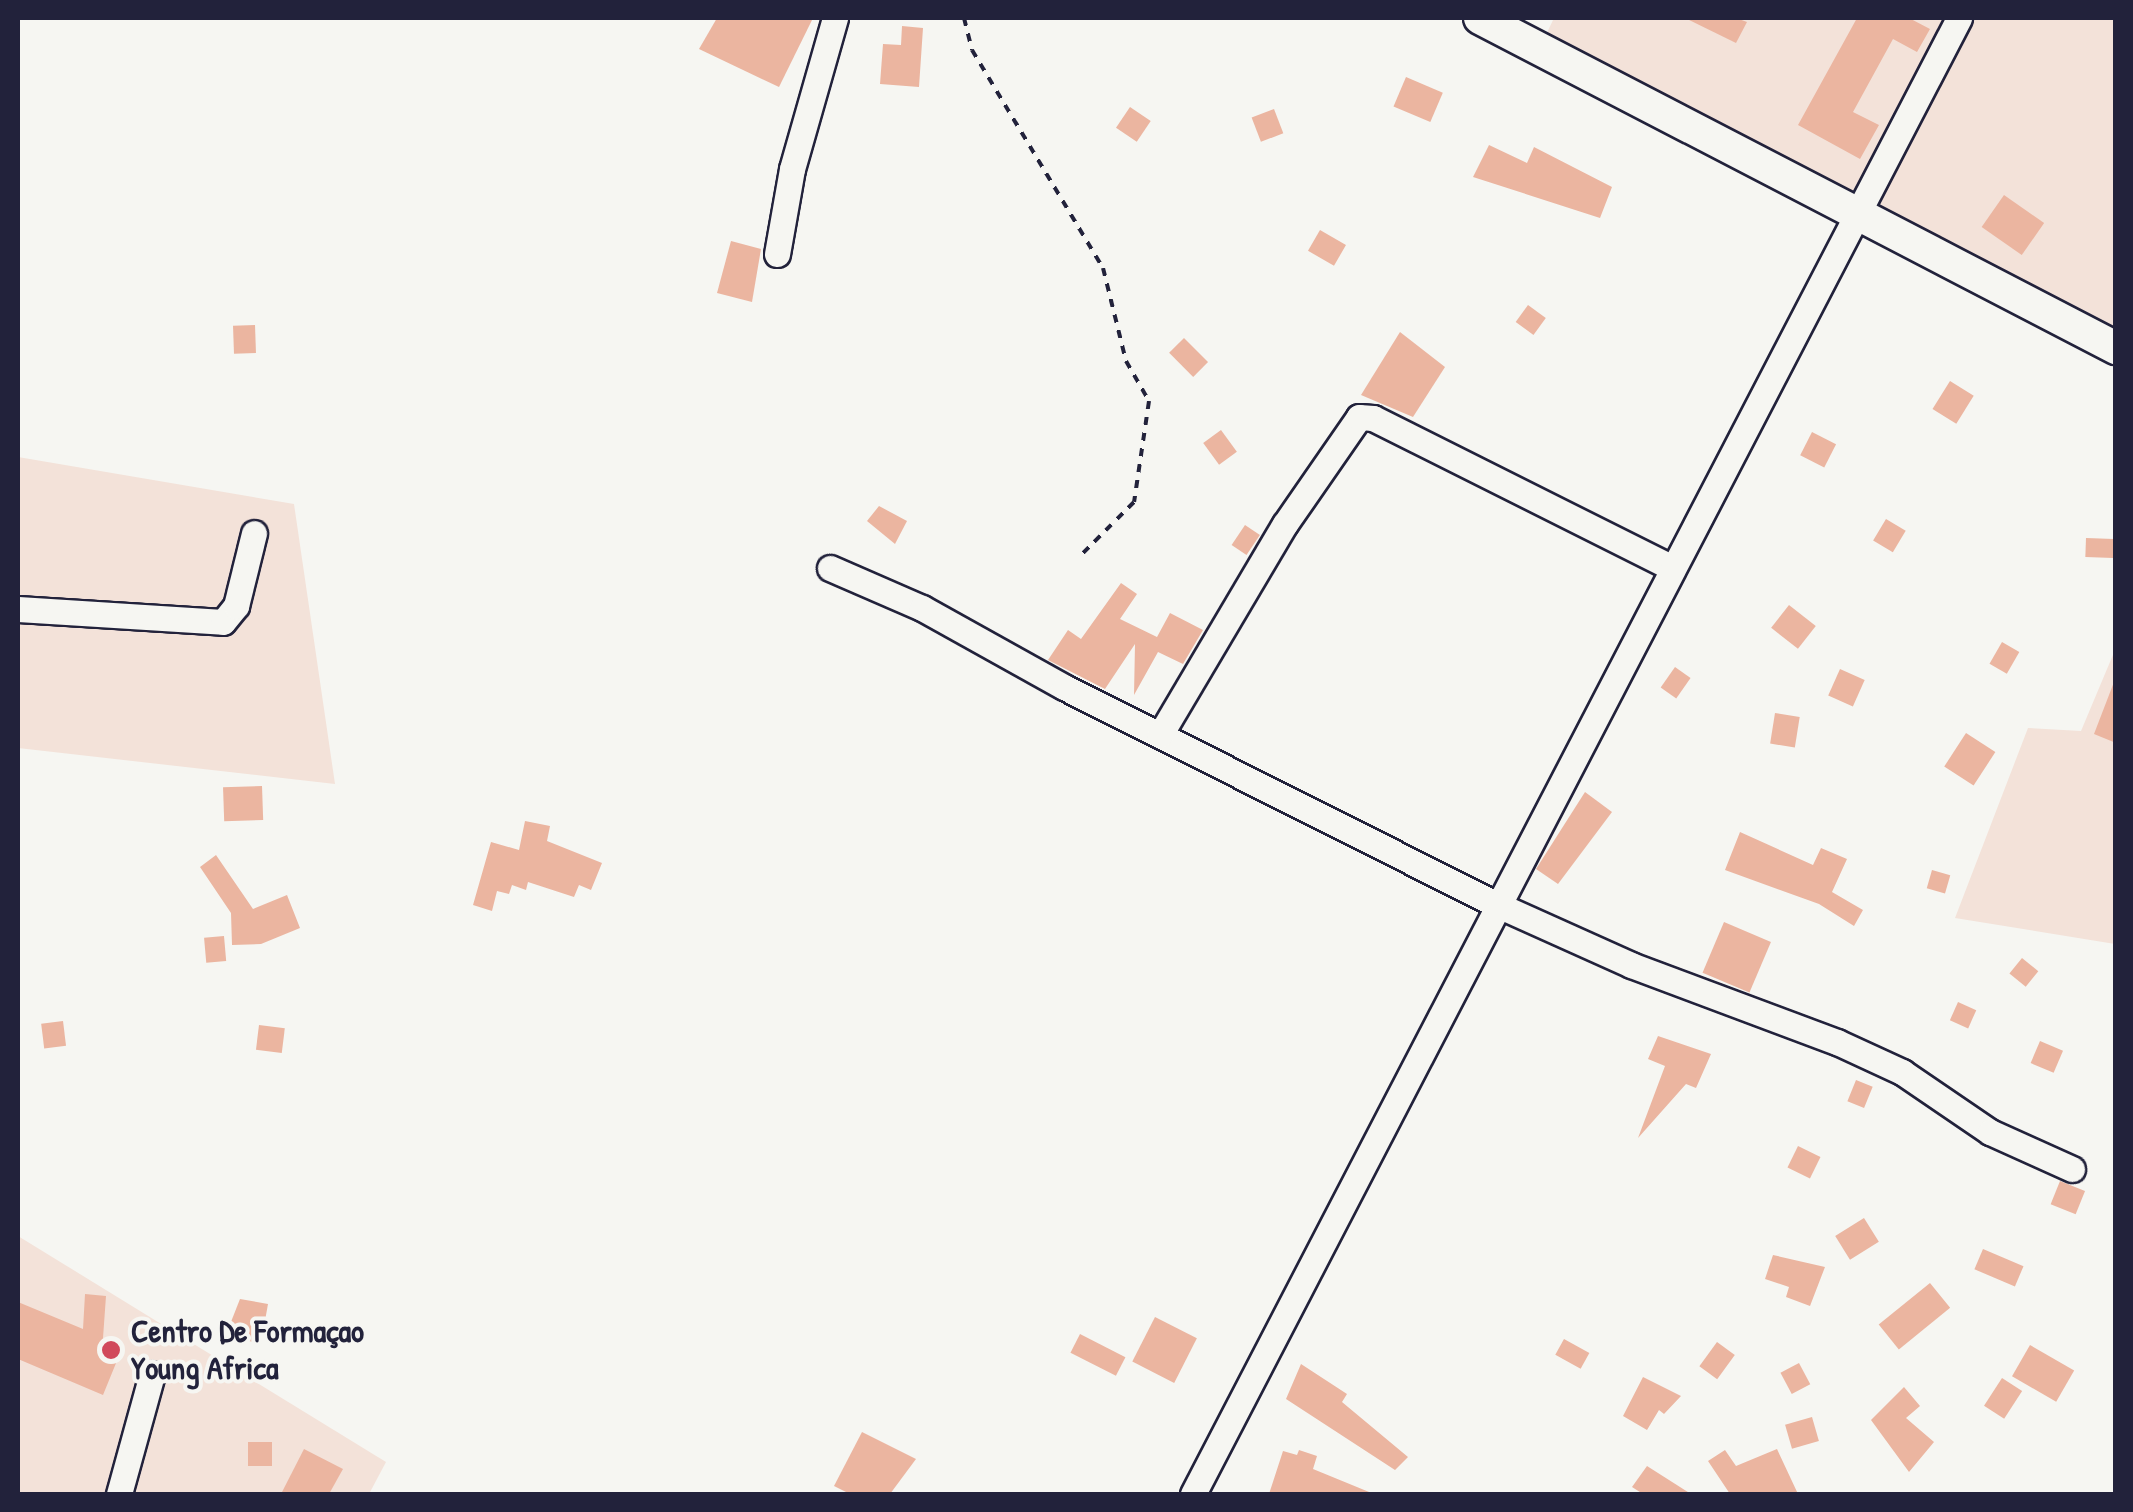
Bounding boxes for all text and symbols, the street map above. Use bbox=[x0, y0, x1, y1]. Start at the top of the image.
place label: Centro De Formaçao Young Africa bbox=[131, 1313, 364, 1388]
marker: Centro De Formaçao Young Africa bbox=[100, 1339, 122, 1361]

